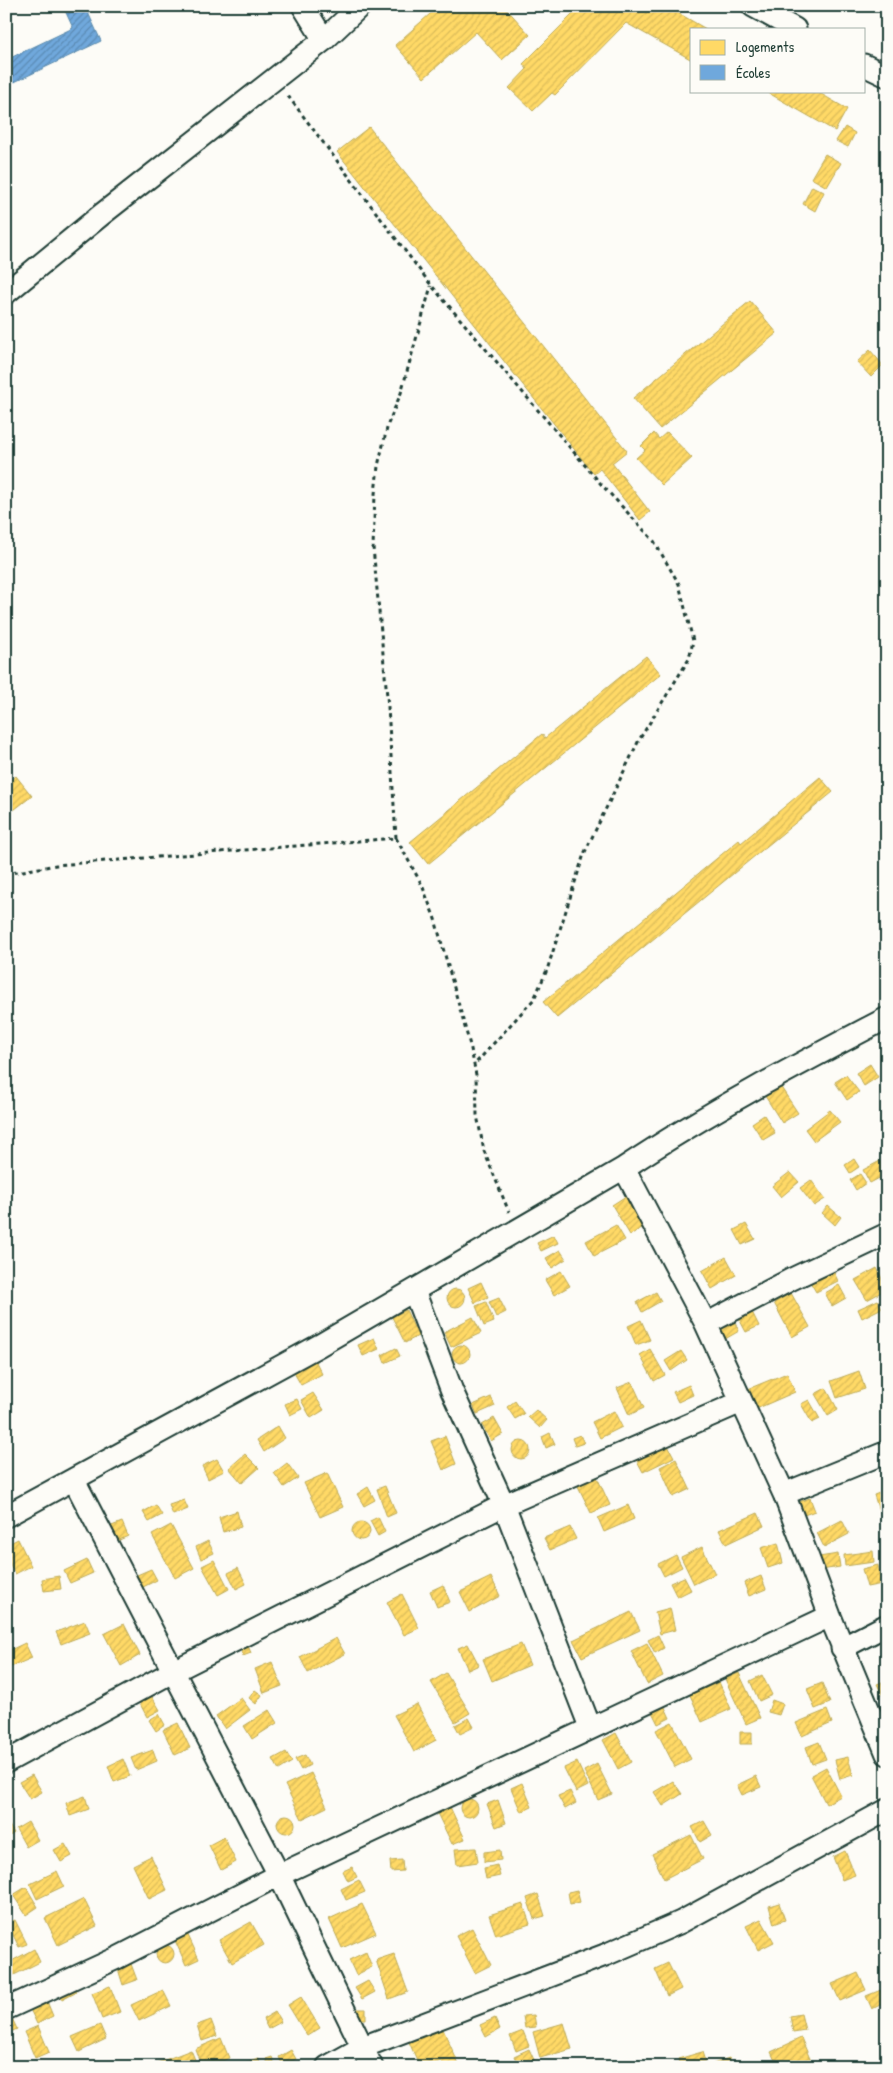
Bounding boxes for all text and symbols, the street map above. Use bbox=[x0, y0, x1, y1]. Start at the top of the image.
legend bbox=[690, 28, 866, 92]
text: Logements bbox=[736, 36, 794, 57]
text: Écoles bbox=[736, 62, 770, 83]

